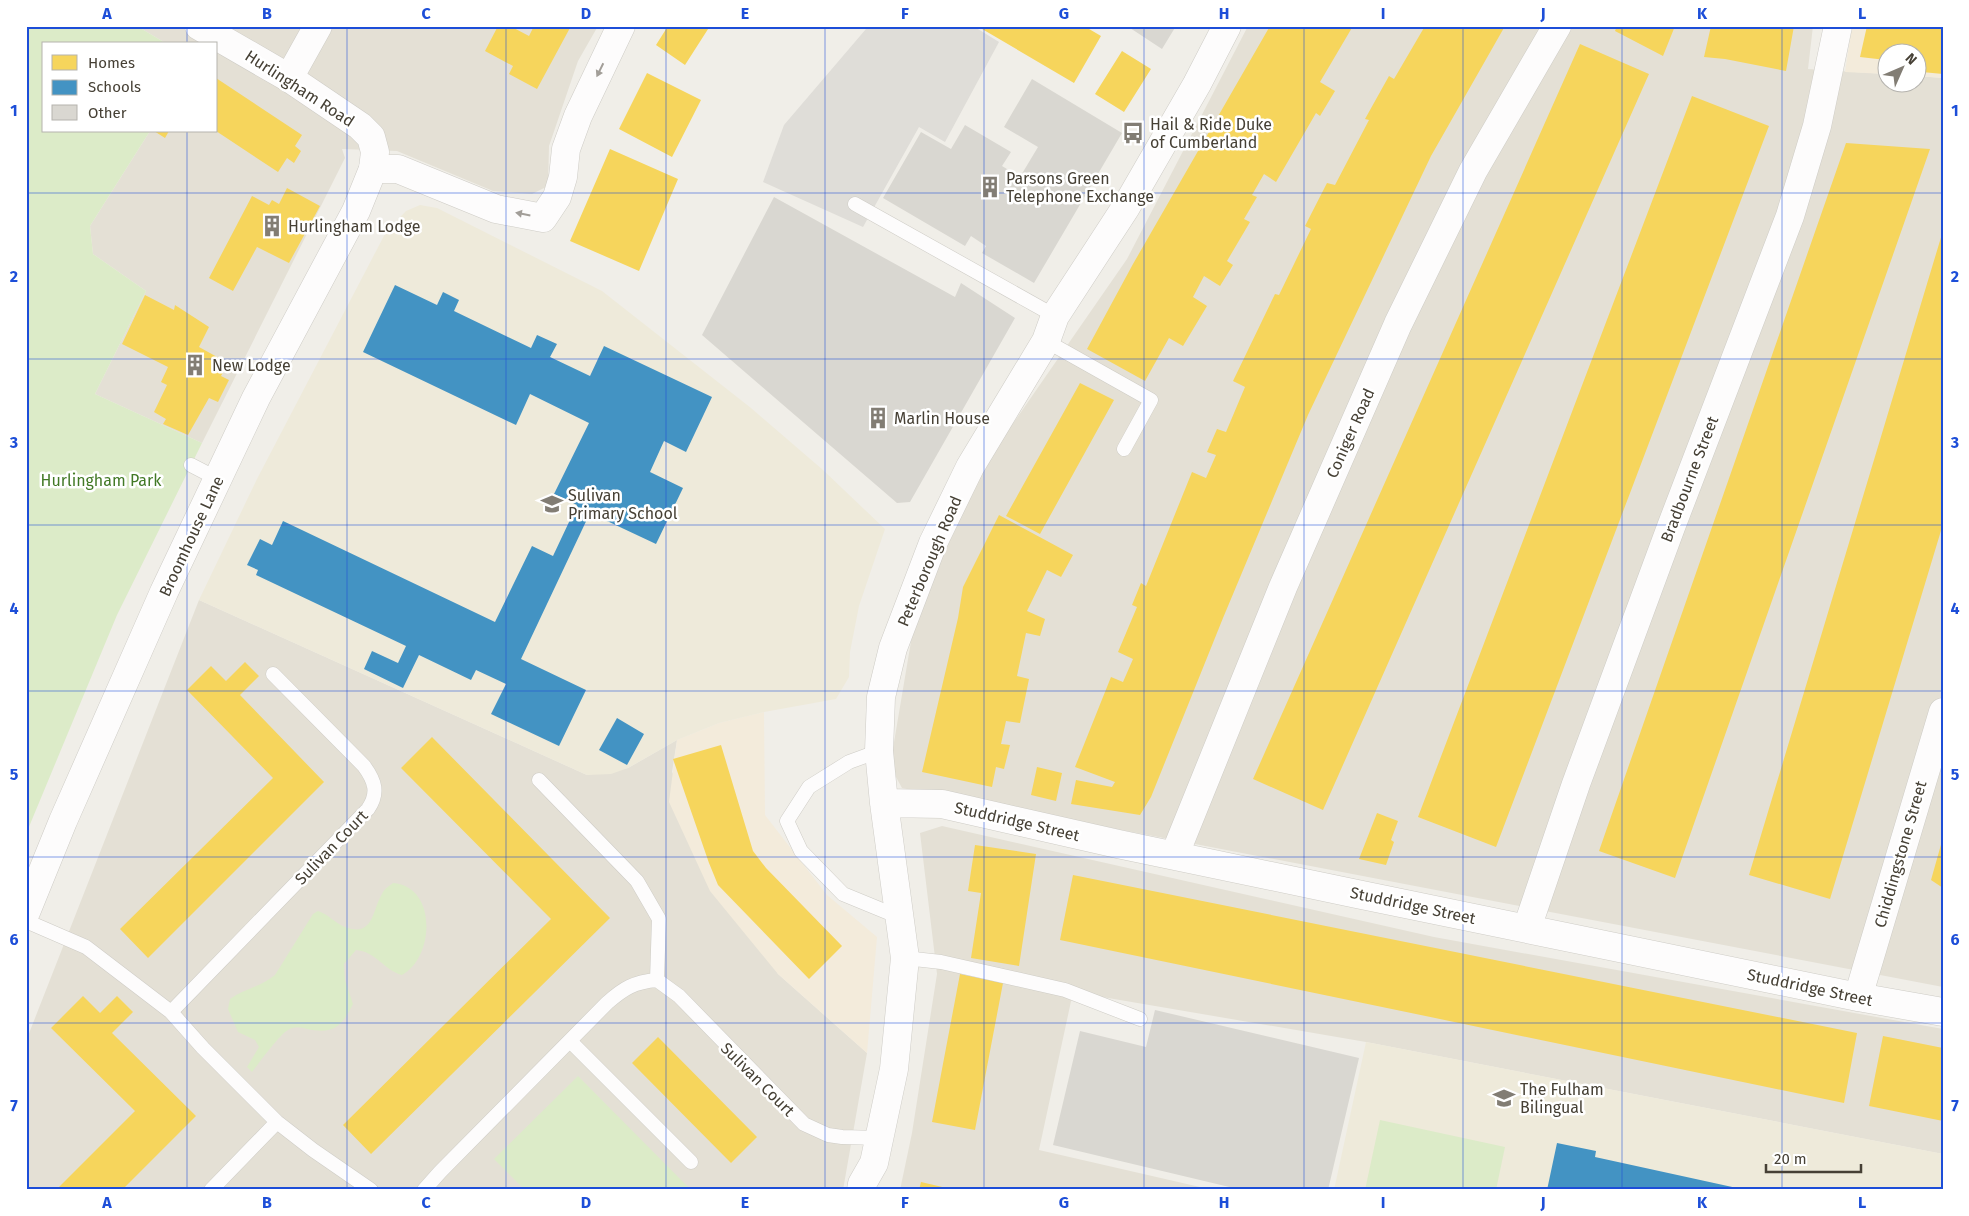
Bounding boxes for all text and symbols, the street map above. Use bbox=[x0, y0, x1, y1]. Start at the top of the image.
text: A bbox=[101, 4, 112, 23]
text: B bbox=[262, 4, 272, 23]
text: C bbox=[421, 4, 431, 23]
text: D bbox=[581, 4, 591, 23]
text: E bbox=[741, 4, 749, 23]
text: F bbox=[901, 4, 909, 23]
text: G bbox=[1059, 4, 1069, 23]
text: H bbox=[1219, 4, 1229, 23]
text: I bbox=[1381, 4, 1385, 23]
text: J bbox=[1539, 4, 1546, 23]
text: K bbox=[1697, 4, 1708, 23]
text: L bbox=[1858, 4, 1866, 23]
legend bbox=[42, 42, 218, 132]
north arrow bbox=[1876, 42, 1926, 92]
street label: Hurlingham Road bbox=[242, 46, 358, 131]
text: N bbox=[1902, 50, 1920, 68]
text: Homes bbox=[88, 54, 135, 72]
one-way arrow bbox=[596, 63, 604, 77]
text: Schools bbox=[88, 78, 141, 96]
text: 1 bbox=[10, 101, 18, 120]
text: 1 bbox=[1951, 101, 1959, 120]
text: Other bbox=[88, 104, 127, 122]
place label: Hail & Ride Duke of Cumberland bbox=[1150, 115, 1272, 152]
bus stop icon: Hail & Ride Duke of Cumberland bbox=[1120, 120, 1146, 146]
place label: Parsons Green Telephone Exchange bbox=[1006, 169, 1154, 206]
building icon: Parsons Green Telephone Exchange bbox=[977, 174, 1003, 200]
one-way arrow bbox=[516, 210, 531, 218]
building icon: Hurlingham Lodge bbox=[259, 213, 285, 239]
place label: Hurlingham Lodge bbox=[288, 217, 421, 236]
text: 2 bbox=[10, 267, 18, 286]
text: 2 bbox=[1951, 267, 1959, 286]
building icon: New Lodge bbox=[182, 352, 208, 378]
place label: New Lodge bbox=[212, 356, 291, 375]
street label: Coniger Road bbox=[1322, 386, 1379, 481]
building icon: Marlin House bbox=[865, 405, 891, 431]
place label: Marlin House bbox=[894, 409, 990, 428]
street label: Bradbourne Street bbox=[1657, 413, 1722, 545]
text: 3 bbox=[9, 433, 18, 452]
text: 3 bbox=[1950, 433, 1959, 452]
park label: Hurlingham Park bbox=[41, 471, 162, 490]
street label: Broomhouse Lane bbox=[155, 473, 228, 600]
place label: Sulivan Primary School bbox=[568, 486, 678, 523]
school or university icon: Sulivan Primary School bbox=[539, 491, 565, 517]
street label: Peterborough Road bbox=[893, 493, 966, 629]
text: 4 bbox=[9, 599, 19, 618]
text: 4 bbox=[1950, 599, 1960, 618]
text: 5 bbox=[10, 765, 19, 784]
text: 5 bbox=[1951, 765, 1960, 784]
street label: Chiddingstone Street bbox=[1870, 778, 1931, 930]
street label: Studdridge Street bbox=[953, 798, 1081, 845]
street label: Sulivan Court bbox=[291, 806, 372, 889]
street label: Studdridge Street bbox=[1348, 883, 1478, 928]
text: 6 bbox=[9, 930, 19, 949]
text: 6 bbox=[1950, 930, 1960, 949]
street label: Studdridge Street bbox=[1745, 965, 1875, 1010]
street label: Sulivan Court bbox=[717, 1039, 799, 1120]
place label: The Fulham Bilingual bbox=[1520, 1080, 1604, 1117]
school or university icon: The Fulham Bilingual bbox=[1491, 1085, 1517, 1111]
text: 7 bbox=[10, 1096, 18, 1115]
text: 7 bbox=[1951, 1096, 1959, 1115]
scale bar bbox=[1766, 1141, 1862, 1173]
text: 20 m bbox=[1774, 1150, 1807, 1168]
text: A bbox=[101, 1193, 112, 1212]
text: B bbox=[262, 1193, 272, 1212]
text: C bbox=[421, 1193, 431, 1212]
text: D bbox=[581, 1193, 591, 1212]
text: E bbox=[741, 1193, 749, 1212]
text: F bbox=[901, 1193, 909, 1212]
text: G bbox=[1059, 1193, 1069, 1212]
text: H bbox=[1219, 1193, 1229, 1212]
text: I bbox=[1381, 1193, 1385, 1212]
text: J bbox=[1539, 1193, 1546, 1212]
text: K bbox=[1697, 1193, 1708, 1212]
text: L bbox=[1858, 1193, 1866, 1212]

